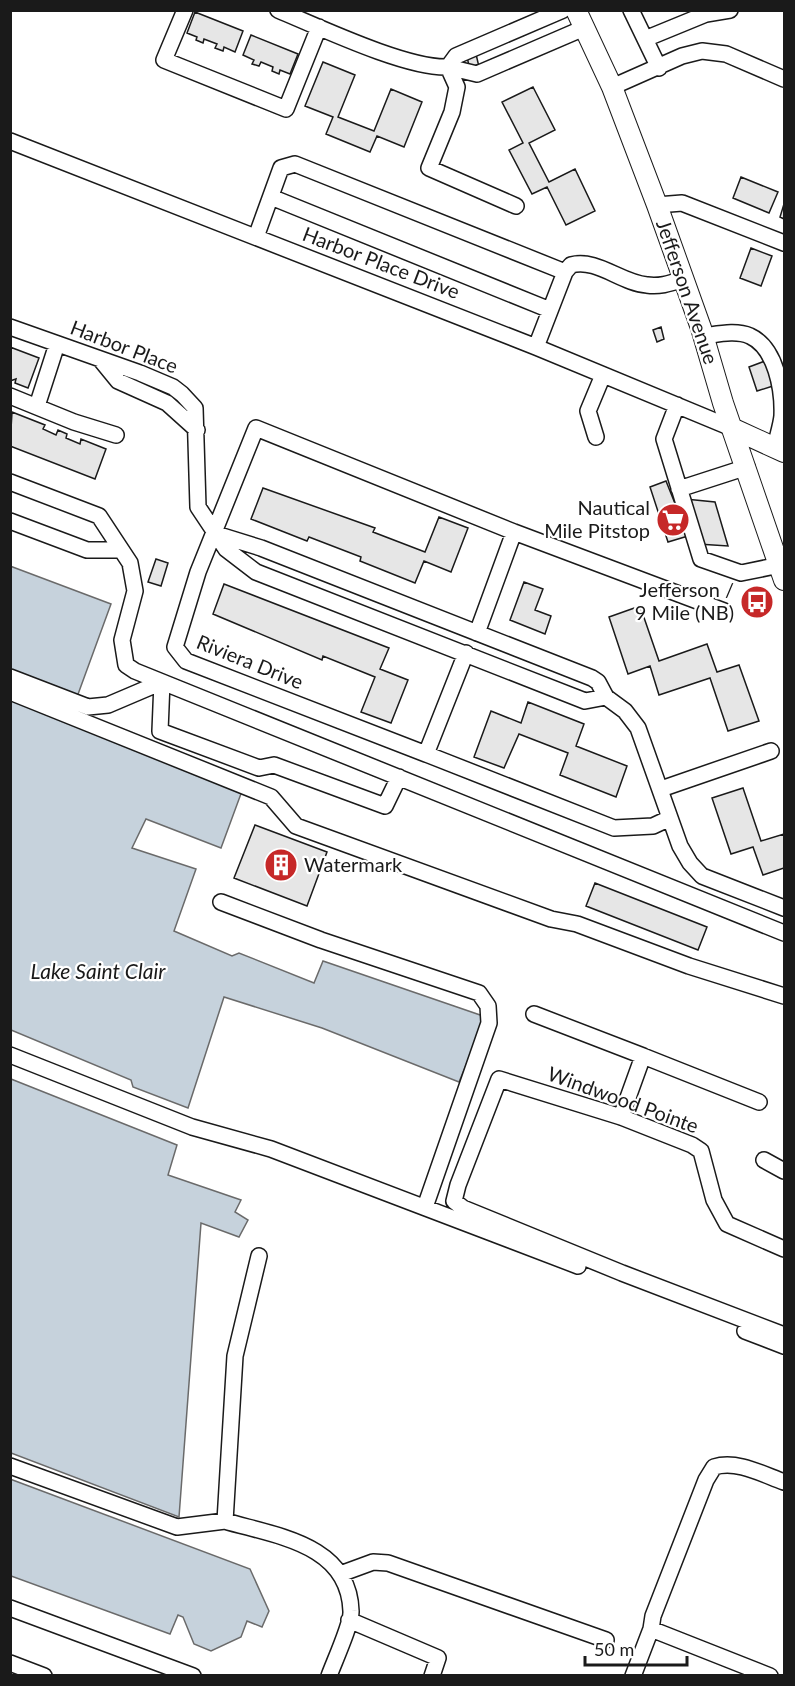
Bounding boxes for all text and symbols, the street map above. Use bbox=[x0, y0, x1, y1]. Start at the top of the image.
street label: Jefferson Avenue bbox=[652, 216, 724, 367]
street label: Harbor Place Drive bbox=[300, 221, 463, 303]
street label: Harbor Place bbox=[67, 315, 182, 378]
place label: Nautical Mile Pitstop bbox=[544, 495, 650, 542]
supermarket icon: Nautical Mile Pitstop bbox=[655, 502, 691, 538]
place label: Jefferson / 9 Mile (NB) bbox=[635, 577, 734, 624]
bus stop icon: Jefferson / 9 Mile (NB) bbox=[739, 584, 775, 620]
street label: Riviera Drive bbox=[194, 629, 307, 693]
building icon: Watermark bbox=[263, 847, 299, 883]
place label: Watermark bbox=[304, 852, 403, 876]
water label: Lake Saint Clair bbox=[31, 958, 166, 983]
street label: Windwood Pointe bbox=[545, 1061, 702, 1137]
scale bar bbox=[585, 1629, 687, 1667]
text: 50 m bbox=[594, 1638, 634, 1660]

